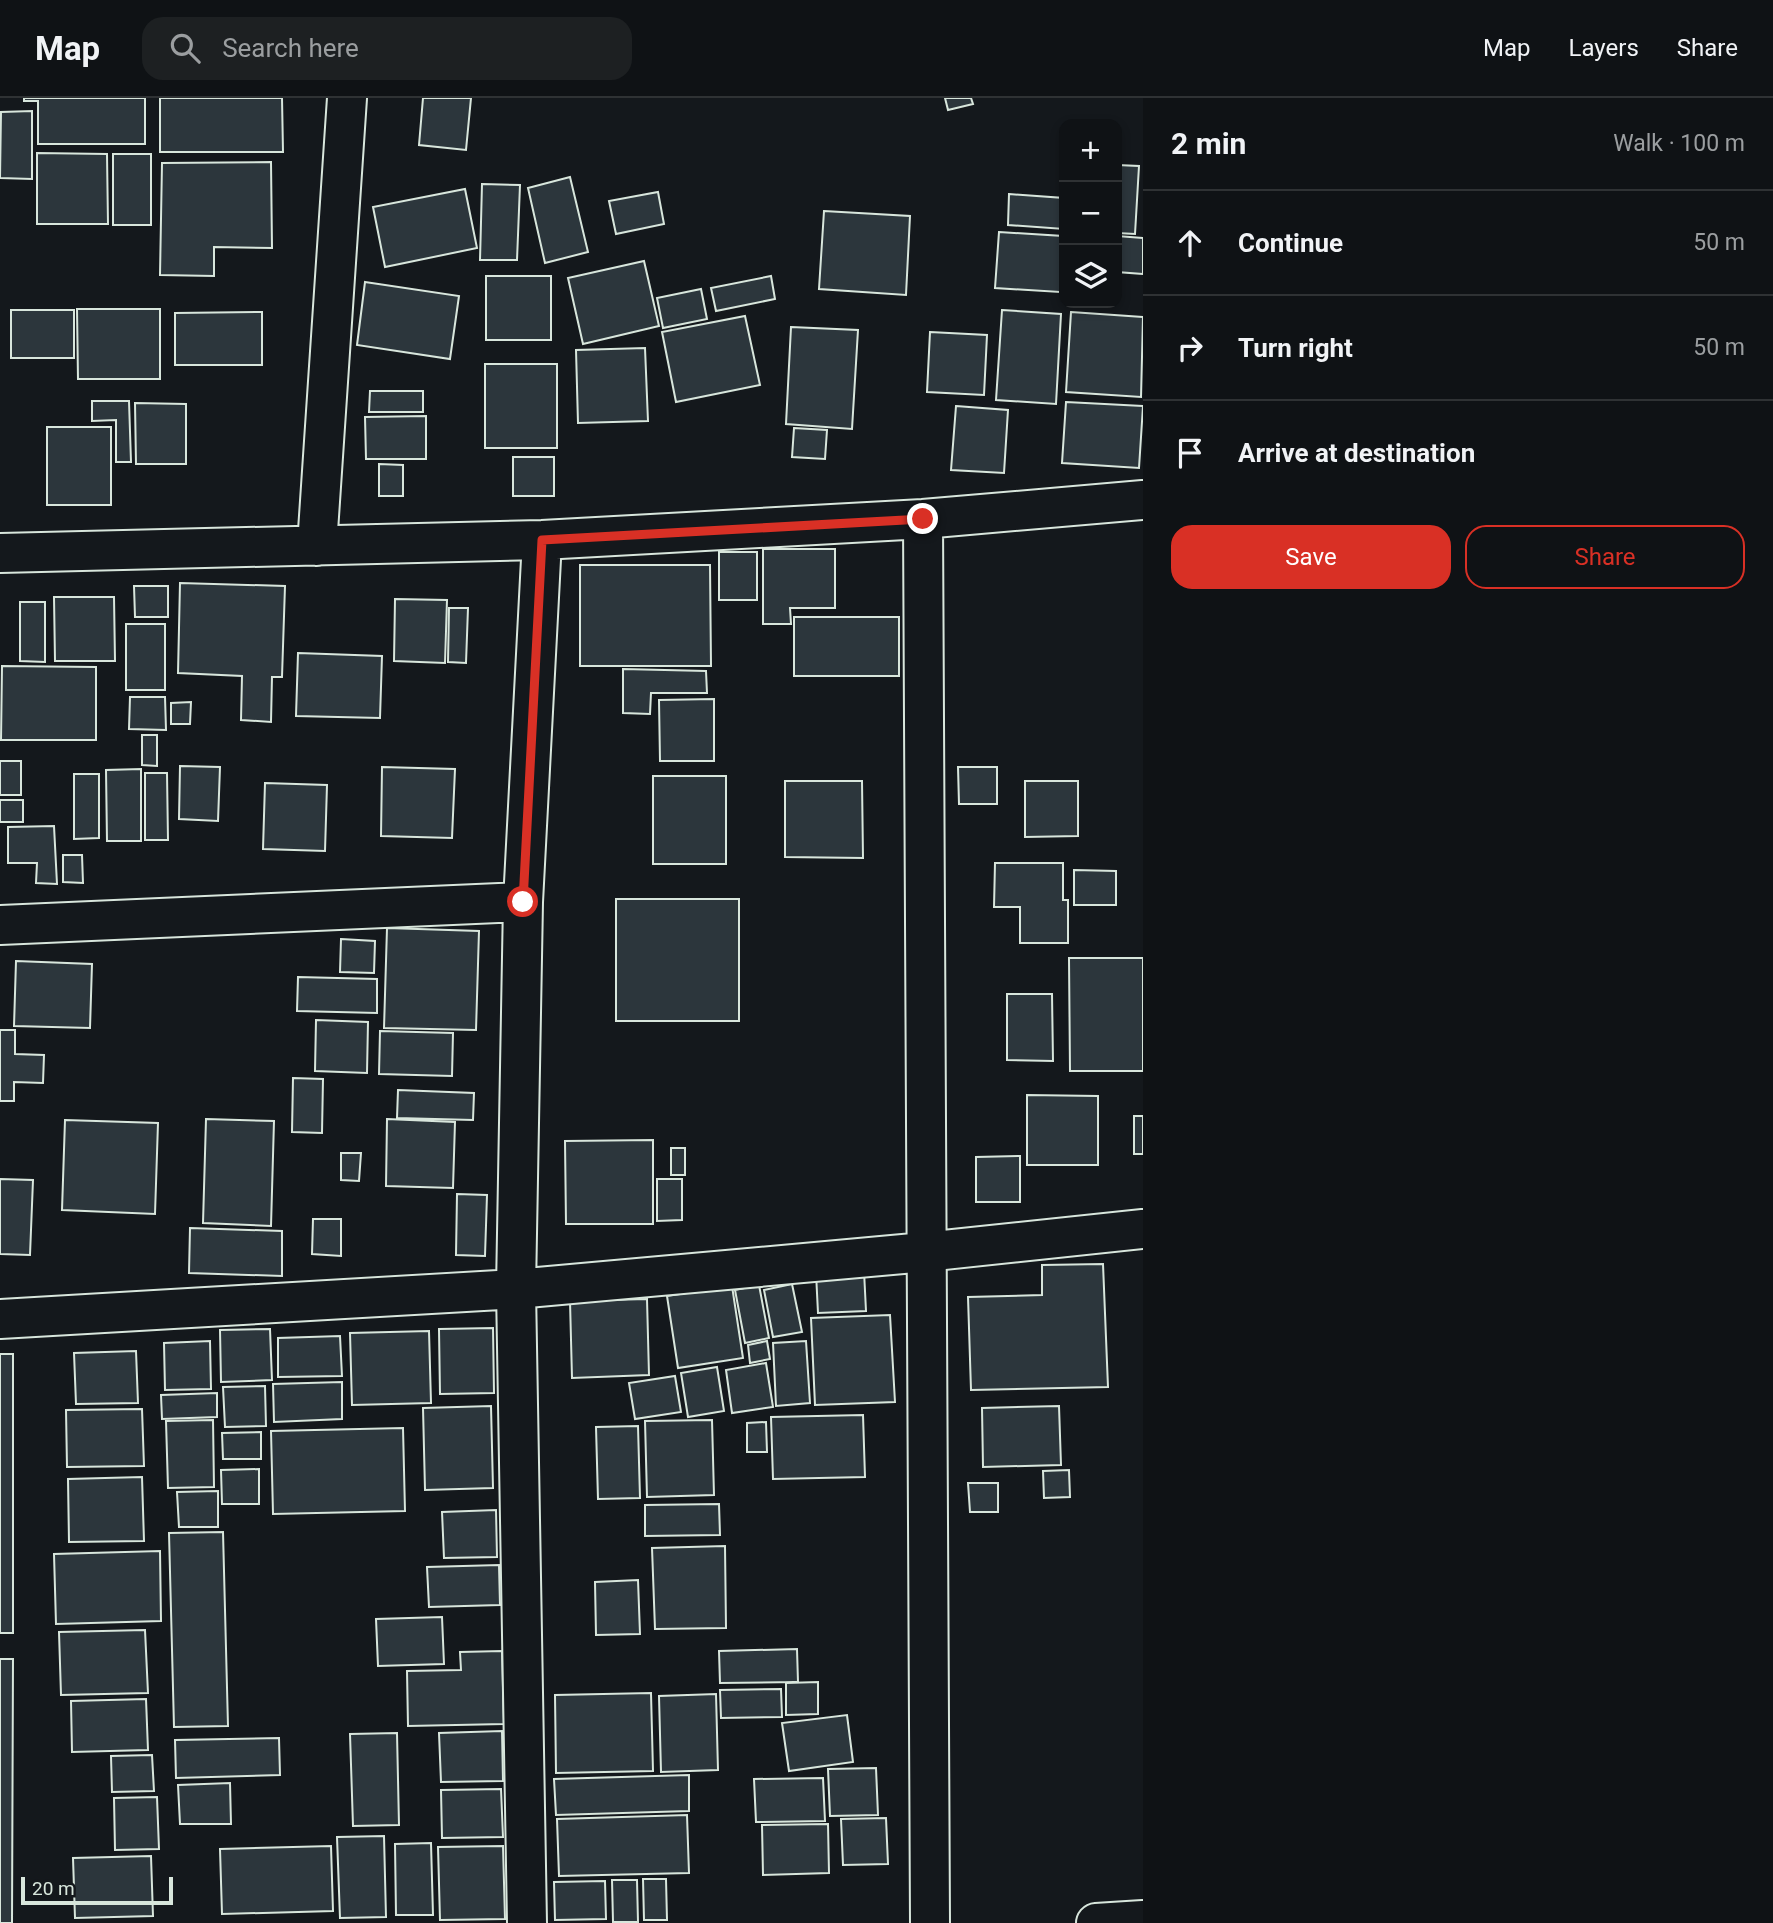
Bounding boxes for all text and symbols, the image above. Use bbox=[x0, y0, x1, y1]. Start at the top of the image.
search box bbox=[142, 17, 632, 80]
text: Map bbox=[35, 29, 100, 68]
icon: search bbox=[166, 29, 204, 67]
text: Search here bbox=[222, 33, 359, 63]
text: Map bbox=[1483, 34, 1531, 62]
text: Layers bbox=[1569, 34, 1639, 62]
text: Share bbox=[1677, 34, 1738, 62]
map controls bbox=[1059, 119, 1122, 308]
button: + bbox=[1059, 119, 1122, 182]
text: 2 min bbox=[1171, 126, 1246, 161]
text: Walk · 100 m bbox=[1613, 130, 1745, 157]
button: − bbox=[1059, 182, 1122, 245]
icon: ahead bbox=[1171, 224, 1209, 262]
text: Continue bbox=[1238, 228, 1343, 258]
text: 50 m bbox=[1693, 229, 1745, 256]
button: layers bbox=[1059, 245, 1122, 308]
icon: right bbox=[1171, 329, 1209, 367]
text: Turn right bbox=[1238, 333, 1353, 363]
text: 50 m bbox=[1693, 334, 1745, 361]
icon: arrive bbox=[1171, 434, 1209, 472]
text: Arrive at destination bbox=[1238, 438, 1475, 468]
route end bbox=[907, 503, 938, 534]
button: Save bbox=[1171, 525, 1451, 589]
button: Share bbox=[1465, 525, 1745, 589]
route start bbox=[507, 886, 538, 917]
scale bar bbox=[21, 1874, 173, 1906]
text: 20 m bbox=[32, 1877, 75, 1900]

